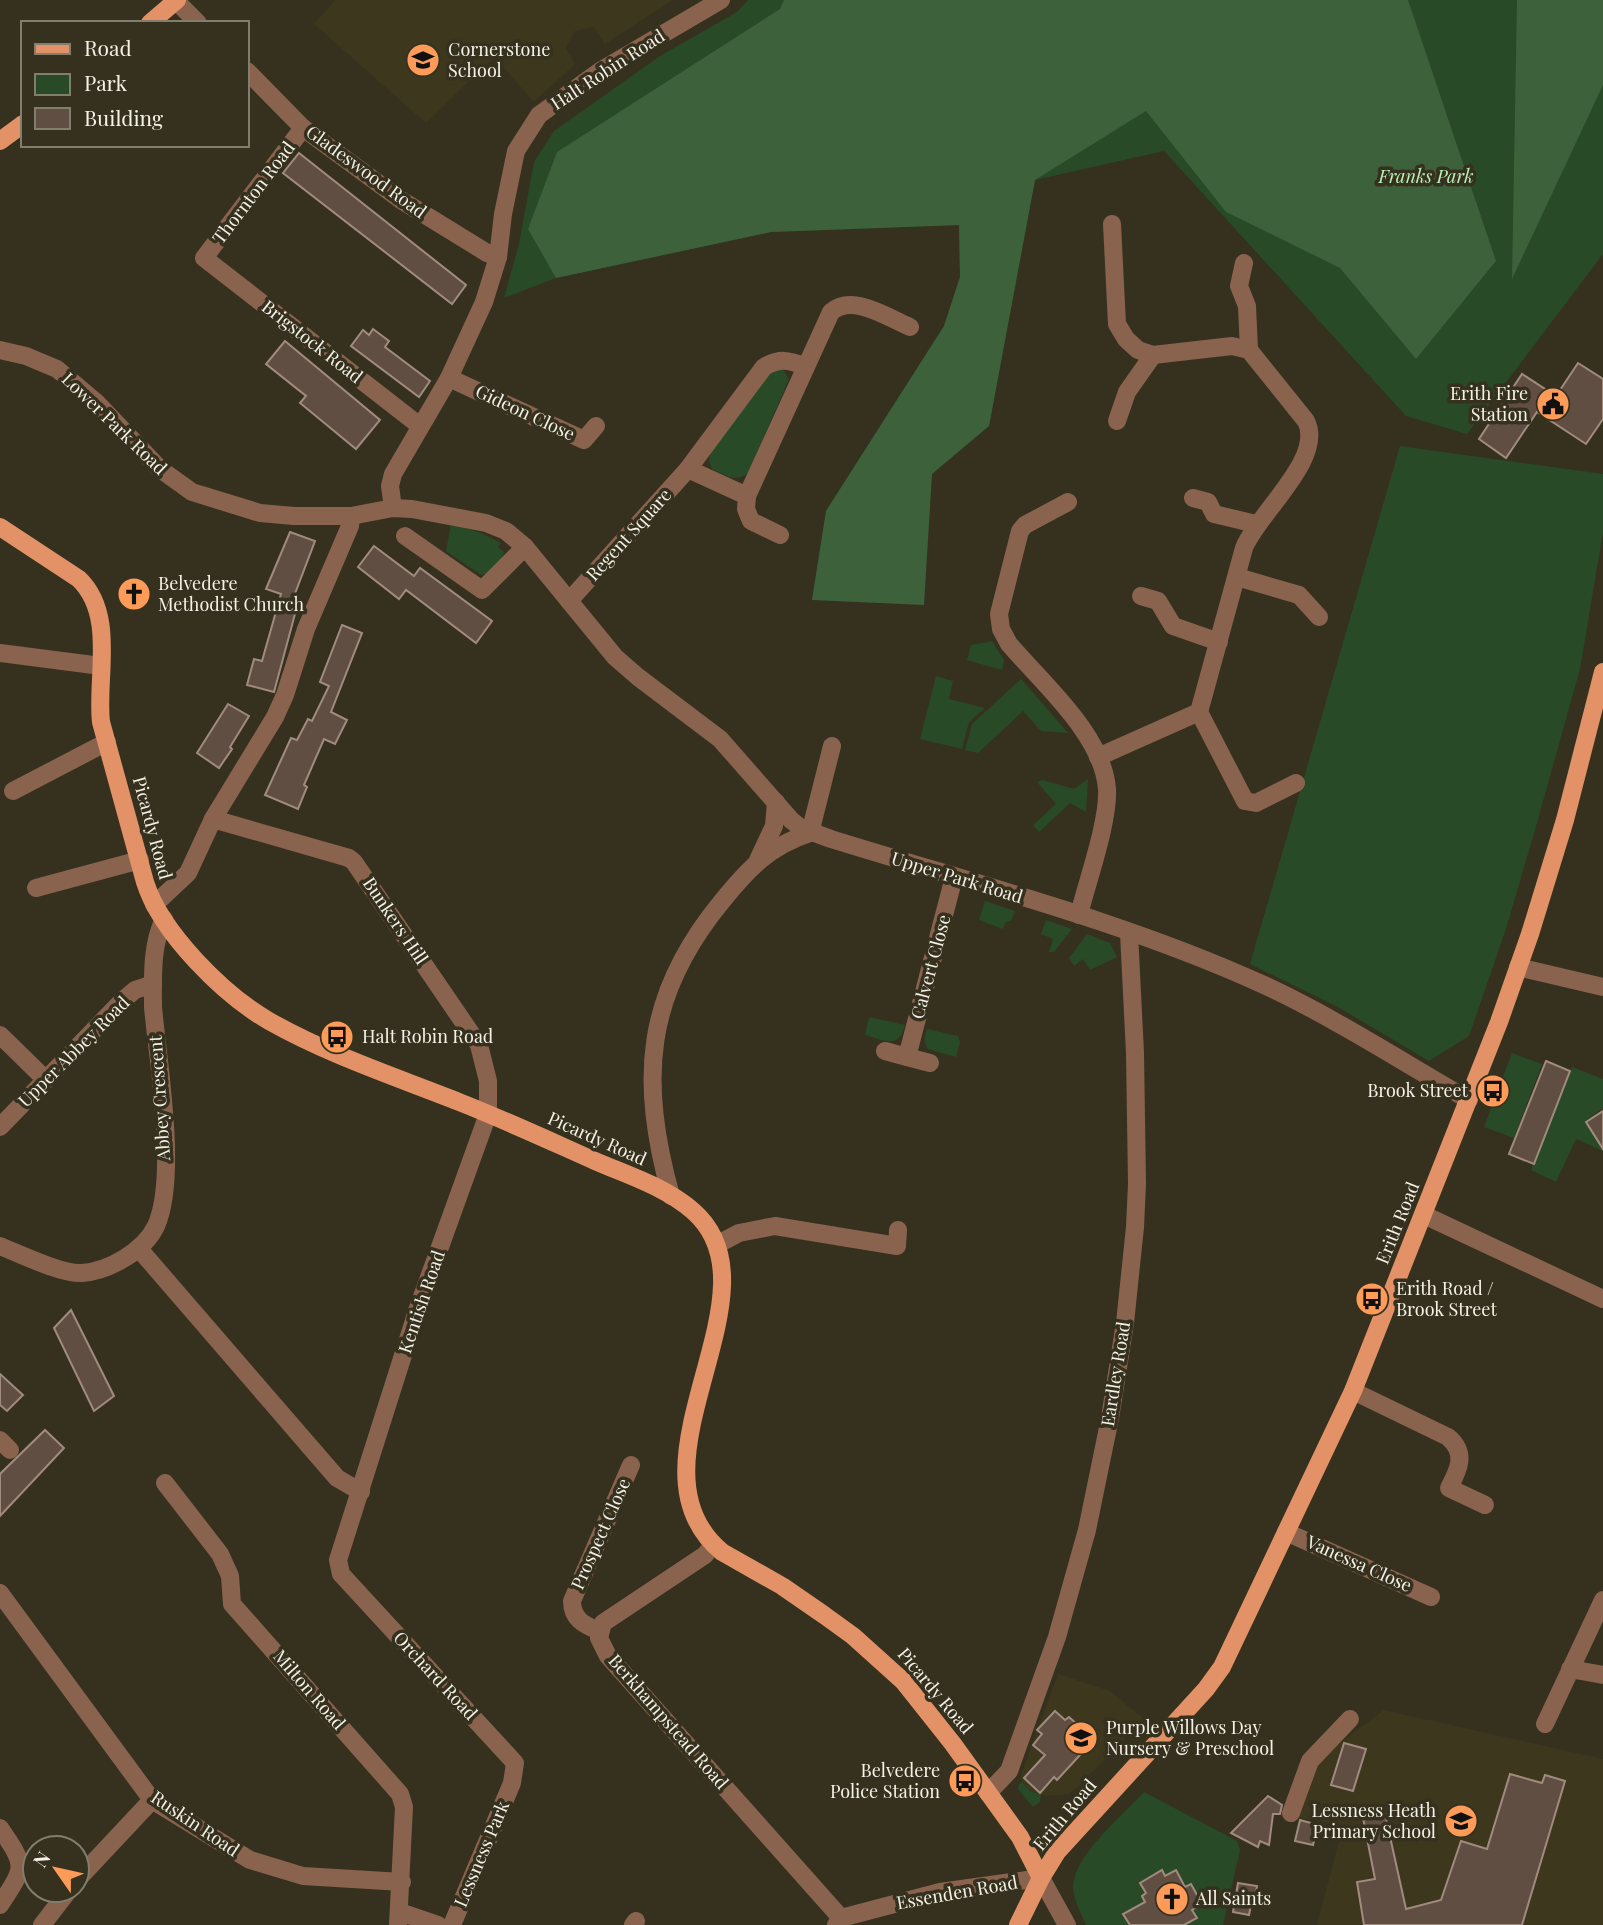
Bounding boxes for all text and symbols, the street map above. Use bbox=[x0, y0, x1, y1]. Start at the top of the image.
legend bbox=[21, 21, 248, 147]
street label: Halt Robin Road bbox=[546, 23, 670, 115]
text: Road bbox=[84, 33, 132, 61]
place label: Cornerstone School bbox=[448, 37, 550, 82]
school or university icon: Cornerstone School bbox=[404, 41, 442, 79]
text: Park bbox=[84, 68, 128, 96]
text: Building bbox=[84, 103, 163, 131]
street label: Gladeswood Road bbox=[301, 119, 432, 223]
street label: Thornton Road bbox=[207, 136, 300, 249]
park label: Franks Park bbox=[1378, 164, 1473, 188]
street label: Brigstock Road bbox=[257, 294, 368, 389]
street label: Lower Park Road bbox=[57, 367, 173, 480]
street label: Gideon Close bbox=[472, 379, 579, 446]
place label: Erith Fire Station bbox=[1450, 381, 1528, 426]
public building icon: Erith Fire Station bbox=[1534, 385, 1572, 423]
street label: Regent Square bbox=[580, 483, 676, 586]
place label: Belvedere Methodist Church bbox=[158, 571, 304, 616]
church icon: Belvedere Methodist Church bbox=[115, 575, 153, 613]
street label: Picardy Road bbox=[128, 774, 178, 882]
street label: Upper Park Road bbox=[889, 846, 1026, 909]
street label: Bunkers Hill bbox=[358, 872, 434, 969]
street label: Calvert Close bbox=[905, 912, 955, 1022]
street label: Upper Abbey Road bbox=[12, 990, 135, 1112]
bus stop icon: Halt Robin Road bbox=[318, 1018, 356, 1056]
place label: Halt Robin Road bbox=[362, 1024, 494, 1048]
street label: Abbey Crescent bbox=[143, 1034, 175, 1163]
bus stop icon: Brook Street bbox=[1474, 1072, 1512, 1110]
place label: Brook Street bbox=[1367, 1078, 1469, 1102]
street label: Picardy Road bbox=[544, 1106, 651, 1171]
street label: Erith Road bbox=[1370, 1177, 1425, 1267]
street label: Kentish Road bbox=[392, 1247, 450, 1356]
place label: Erith Road / Brook Street bbox=[1396, 1276, 1497, 1321]
bus stop icon: Erith Road / Brook Street bbox=[1353, 1280, 1391, 1318]
street label: Eardley Road bbox=[1095, 1319, 1135, 1428]
street label: Prospect Close bbox=[565, 1474, 635, 1593]
street label: Vanessa Close bbox=[1302, 1529, 1416, 1597]
street label: Orchard Road bbox=[388, 1626, 483, 1725]
street label: Picardy Road bbox=[893, 1642, 979, 1739]
street label: Milton Road bbox=[268, 1644, 351, 1735]
street label: Berkhampstead Road bbox=[603, 1649, 734, 1794]
place label: Purple Willows Day Nursery & Preschool bbox=[1106, 1715, 1274, 1760]
school or university icon: Purple Willows Day Nursery & Preschool bbox=[1062, 1719, 1100, 1757]
place label: Belvedere Police Station bbox=[830, 1758, 940, 1803]
bus stop icon: Belvedere Police Station bbox=[946, 1762, 984, 1800]
street label: Erith Road bbox=[1027, 1773, 1102, 1855]
street label: Ruskin Road bbox=[147, 1785, 245, 1862]
street label: Lessness Park bbox=[448, 1797, 514, 1910]
place label: Lessness Heath Primary School bbox=[1311, 1798, 1436, 1843]
school or university icon: Lessness Heath Primary School bbox=[1442, 1802, 1480, 1840]
north arrow bbox=[21, 1834, 91, 1904]
text: N bbox=[26, 1846, 56, 1872]
street label: Essenden Road bbox=[894, 1869, 1020, 1914]
church icon: All Saints bbox=[1153, 1880, 1191, 1918]
place label: All Saints bbox=[1195, 1886, 1271, 1910]

